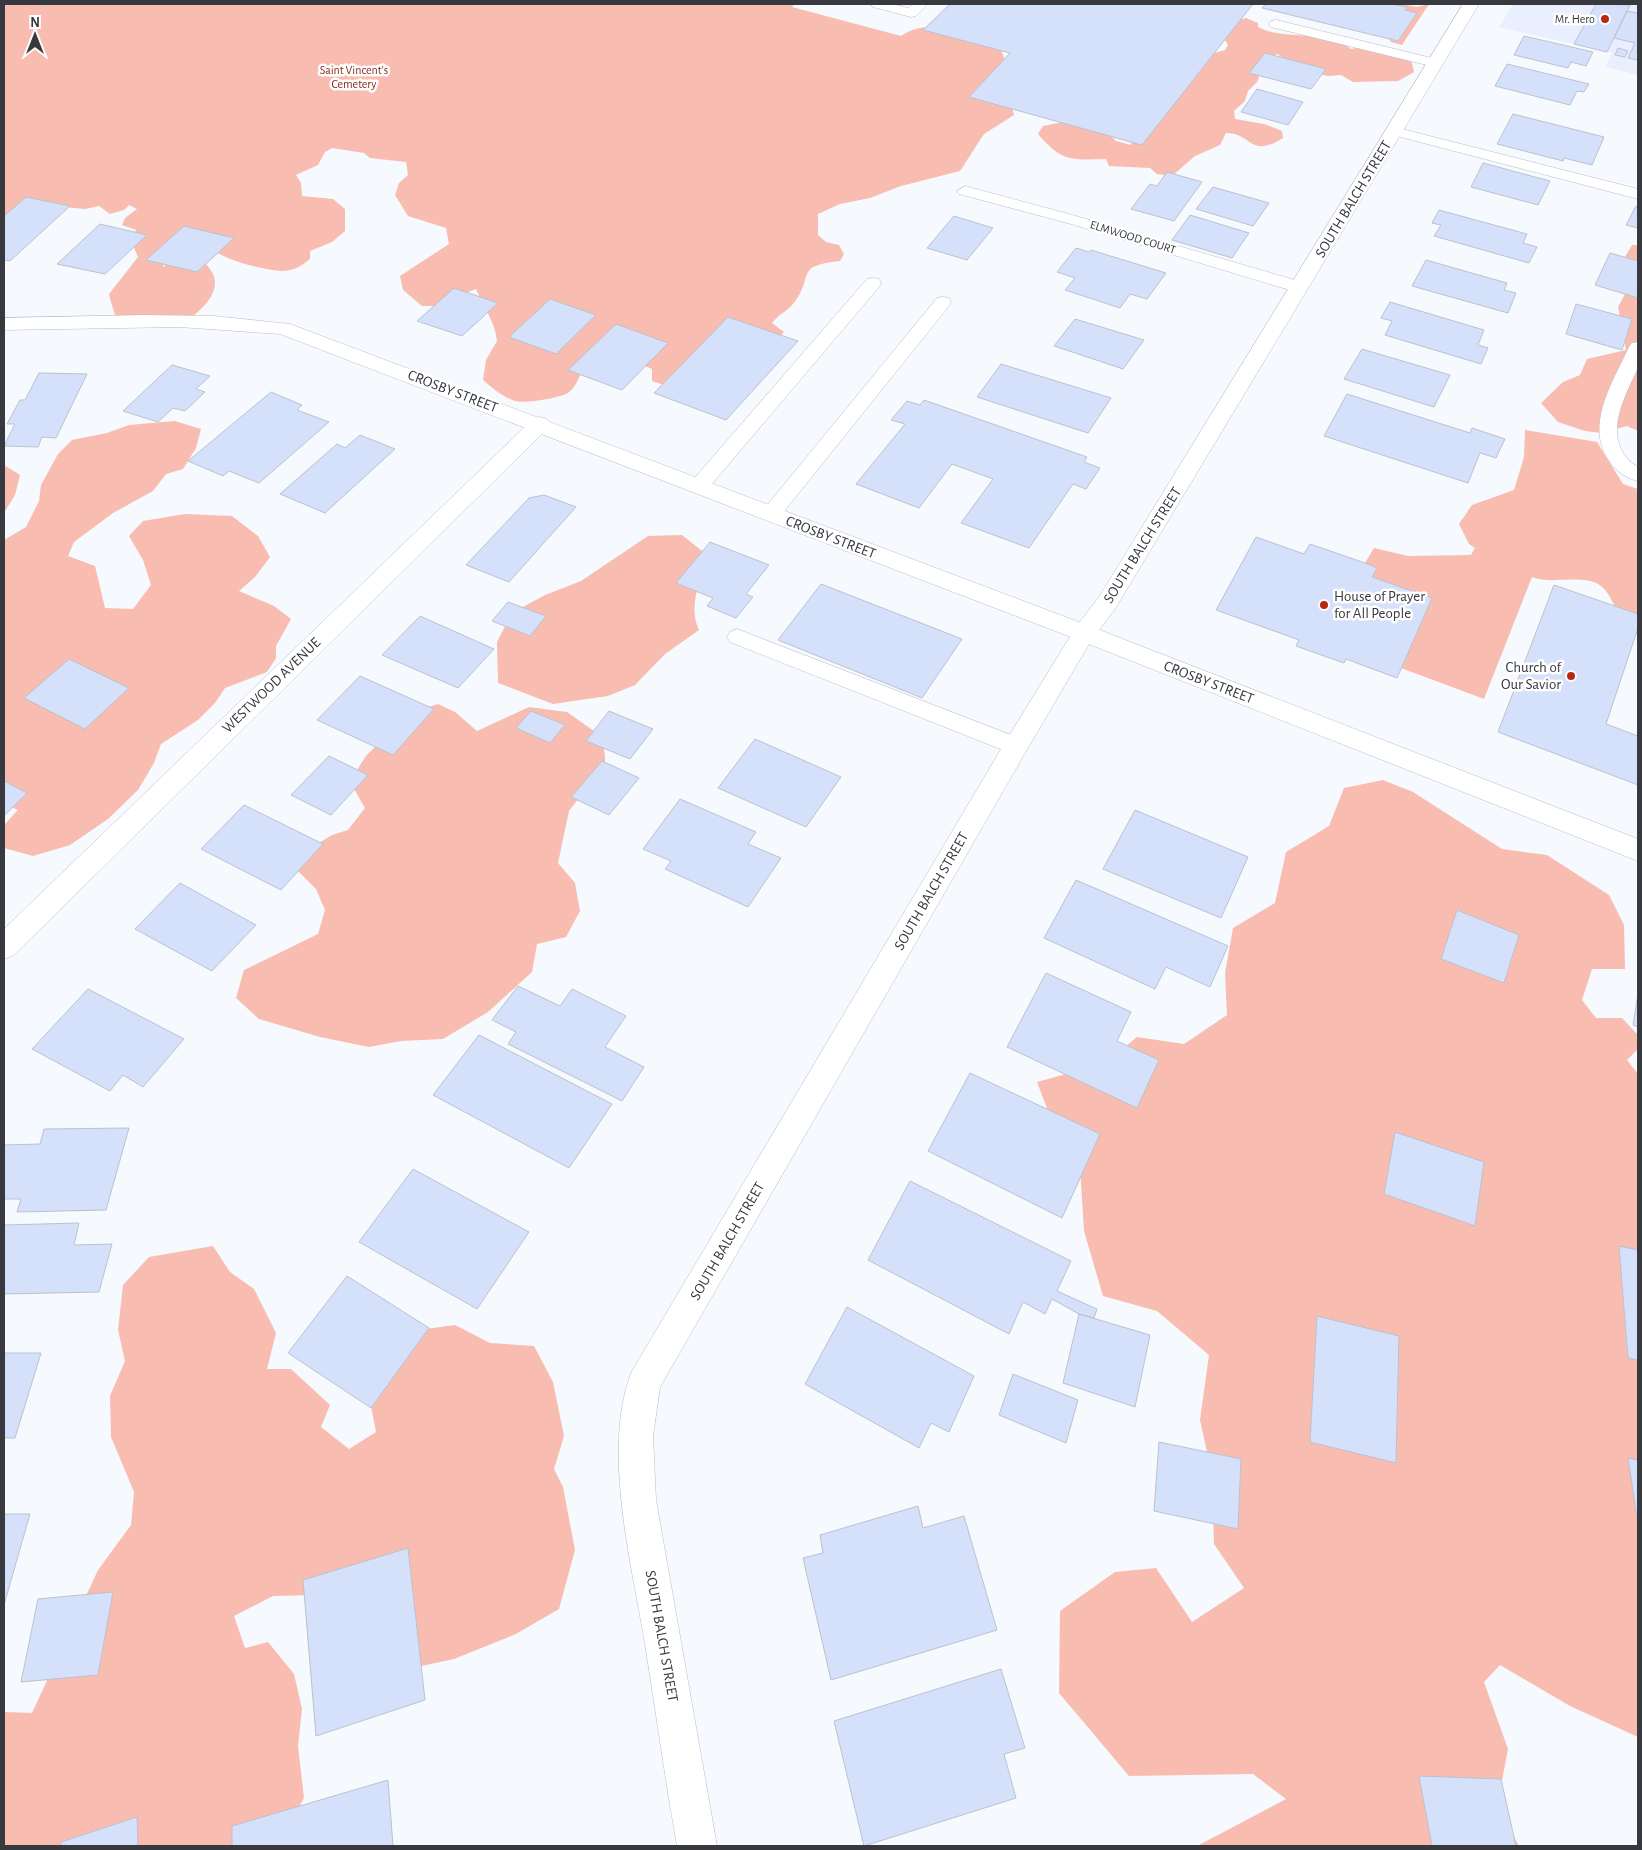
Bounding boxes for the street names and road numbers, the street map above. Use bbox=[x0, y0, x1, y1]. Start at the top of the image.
street label: SOUTH BALCH STREET bbox=[1313, 138, 1395, 260]
street label: ELMWOOD COURT bbox=[1089, 218, 1177, 256]
street label: CROSBY STREET bbox=[406, 367, 501, 416]
street label: SOUTH BALCH STREET bbox=[1101, 484, 1184, 606]
street label: CROSBY STREET bbox=[784, 513, 879, 562]
street label: WESTWOOD AVENUE bbox=[219, 635, 323, 736]
street label: CROSBY STREET bbox=[1162, 658, 1257, 707]
street label: SOUTH BALCH STREET bbox=[892, 829, 972, 953]
street label: SOUTH BALCH STREET bbox=[688, 1179, 768, 1303]
street label: SOUTH BALCH STREET bbox=[643, 1569, 681, 1704]

